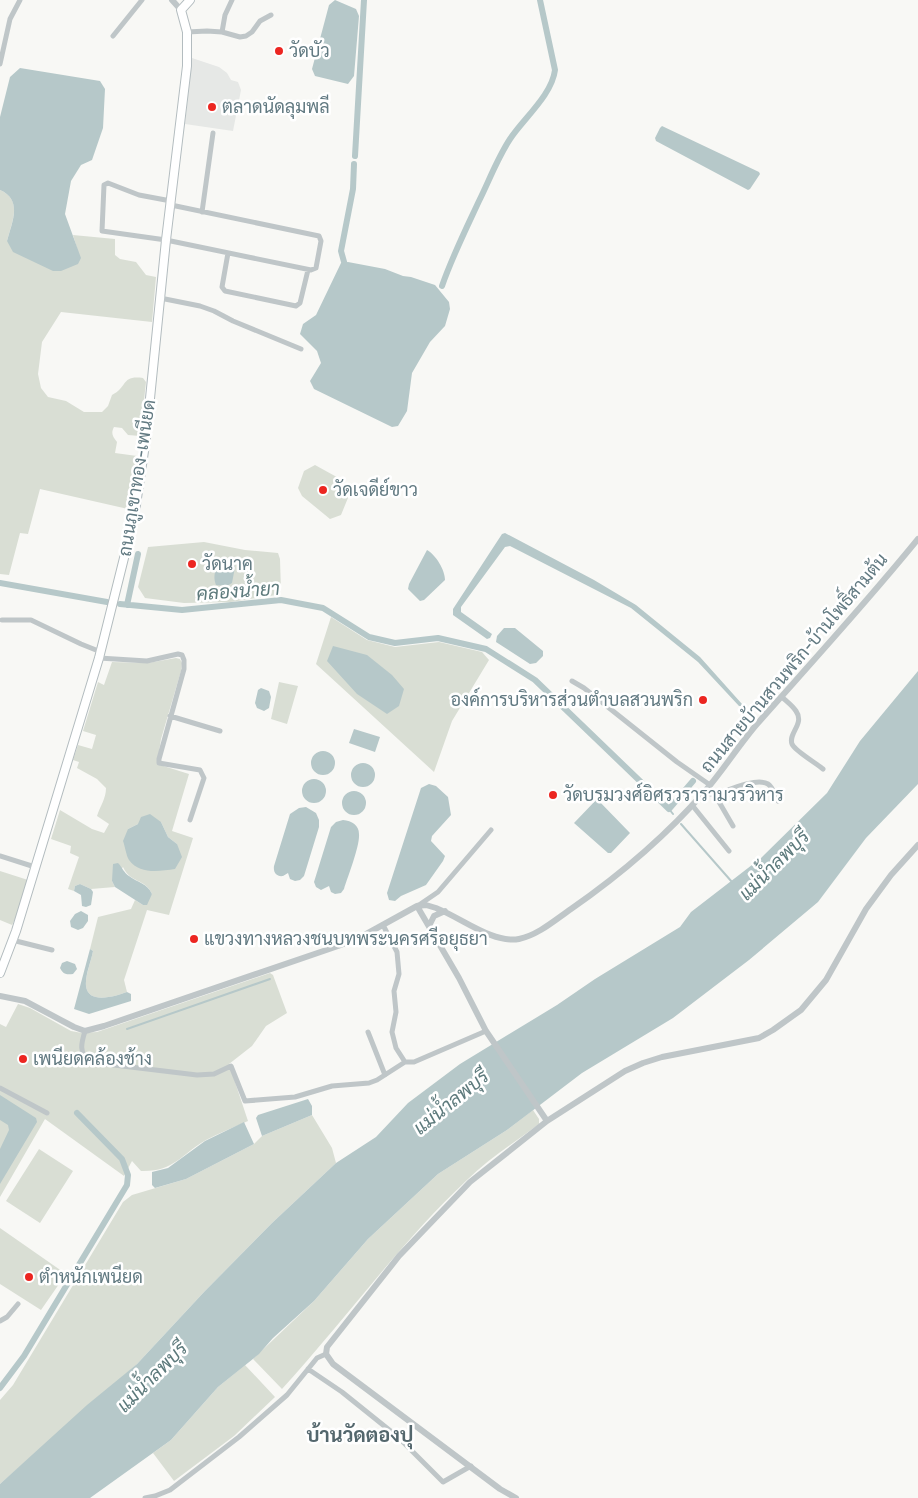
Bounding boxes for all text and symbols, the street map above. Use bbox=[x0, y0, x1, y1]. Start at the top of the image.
place label: วัดบัว bbox=[289, 40, 330, 62]
marker: วัดบัว bbox=[273, 45, 285, 57]
place label: ตลาดนัดลุมพลี bbox=[222, 94, 330, 119]
marker: ตลาดนัดลุมพลี bbox=[206, 101, 218, 113]
street label: ถนนภูเขาทอง-เพนียด bbox=[112, 398, 162, 558]
place label: วัดเจดีย์ขาว bbox=[333, 477, 418, 501]
marker: วัดเจดีย์ขาว bbox=[317, 484, 329, 496]
street label: ถนนสายบ้านสวนพริก-บ้านโพธิ์สามต้น bbox=[692, 546, 892, 777]
place label: วัดนาค bbox=[202, 553, 253, 575]
marker: วัดนาค bbox=[186, 558, 198, 570]
water label: คลองน้ำยา bbox=[195, 573, 281, 605]
place label: องค์การบริหารส่วนตำบลสวนพริก bbox=[450, 687, 693, 711]
marker: องค์การบริหารส่วนตำบลสวนพริก bbox=[697, 694, 709, 706]
place label: วัดบรมวงศ์อิศรวรารามวรวิหาร bbox=[563, 782, 784, 806]
marker: วัดบรมวงศ์อิศรวรารามวรวิหาร bbox=[547, 789, 559, 801]
water label: แม่น้ำลพบุรี bbox=[731, 821, 815, 906]
place label: แขวงทางหลวงชนบทพระนครศรีอยุธยา bbox=[204, 926, 488, 951]
marker: แขวงทางหลวงชนบทพระนครศรีอยุธยา bbox=[188, 933, 200, 945]
place label: เพนียดคล้องช้าง bbox=[33, 1046, 152, 1070]
marker: เพนียดคล้องช้าง bbox=[17, 1053, 29, 1065]
water label: แม่น้ำลพบุรี bbox=[406, 1061, 495, 1140]
place label: ตำหนักเพนียด bbox=[39, 1264, 143, 1288]
marker: ตำหนักเพนียด bbox=[23, 1271, 35, 1283]
water label: แม่น้ำลพบุรี bbox=[109, 1333, 193, 1418]
district label: บ้านวัดตองปุ bbox=[307, 1422, 413, 1450]

